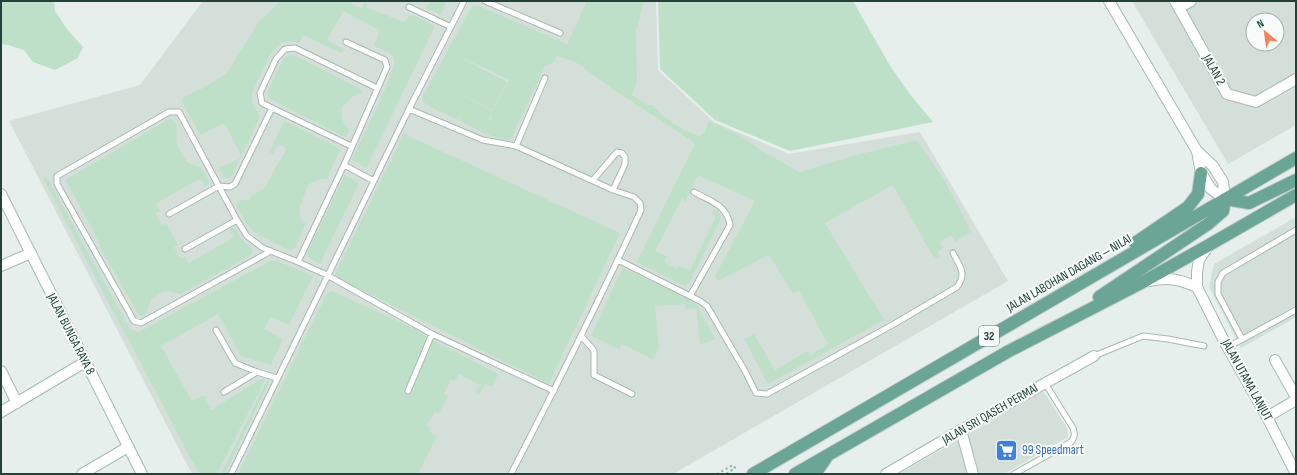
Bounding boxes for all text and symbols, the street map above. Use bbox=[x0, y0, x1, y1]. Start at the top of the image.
north arrow bbox=[1245, 12, 1285, 52]
text: N bbox=[1255, 17, 1266, 31]
street label: JALAN 2 bbox=[1199, 51, 1229, 88]
street label: JALAN LABOHAN DAGANG ‒ NILAI bbox=[1003, 231, 1134, 316]
street label: JALAN BUNGA RAYA 8 bbox=[43, 290, 99, 378]
road number: 32 bbox=[979, 326, 999, 346]
street label: JALAN UTAMA LANJUT bbox=[1217, 335, 1276, 424]
street label: JALAN SRI QASEH PERMAI bbox=[938, 380, 1041, 448]
supermarket icon: 99 Speedmart bbox=[994, 437, 1020, 463]
place label: 99 Speedmart bbox=[1022, 442, 1084, 458]

